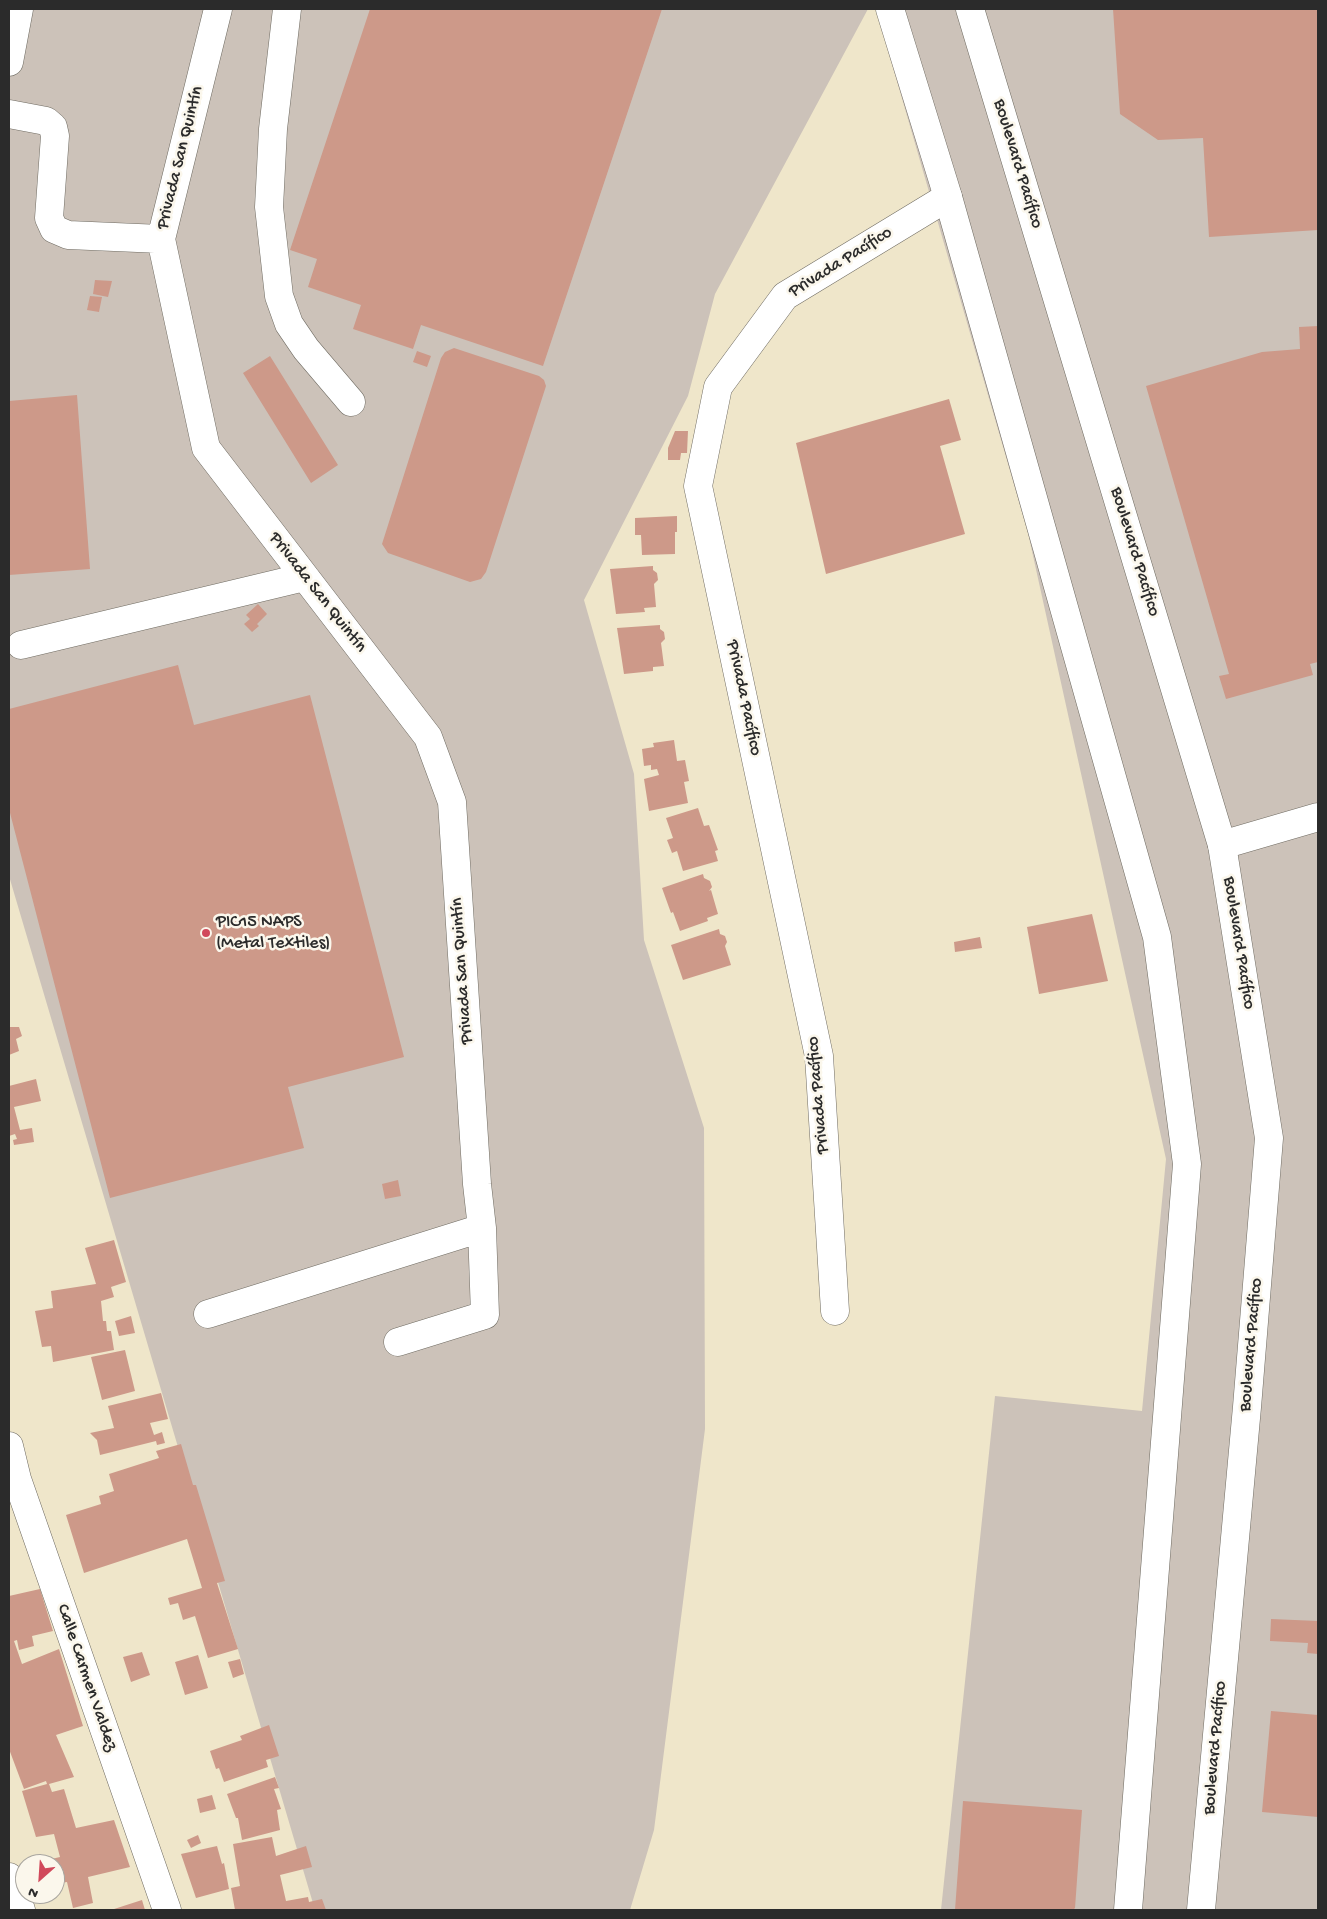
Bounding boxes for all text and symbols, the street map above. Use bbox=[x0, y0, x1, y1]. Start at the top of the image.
street label: Privada San Quintín bbox=[153, 84, 209, 232]
street label: Boulevard Pacífico bbox=[987, 97, 1047, 231]
street label: Privada Pacífico bbox=[785, 223, 897, 303]
street label: Boulevard Pacífico bbox=[1104, 485, 1164, 619]
street label: Privada San Quintín bbox=[263, 528, 371, 658]
street label: Privada Pacífico bbox=[720, 638, 766, 758]
street label: Boulevard Pacífico bbox=[1217, 875, 1259, 1011]
street label: Privada San Quintín bbox=[447, 897, 479, 1045]
place label: PIC15 NAPS (Metal Textiles) bbox=[216, 912, 330, 954]
marker: PIC15 NAPS (Metal Textiles) bbox=[200, 927, 212, 939]
street label: Privada Pacífico bbox=[803, 1035, 835, 1155]
street label: Boulevard Pacífico bbox=[1235, 1277, 1269, 1413]
street label: Calle Carmen Valdez bbox=[51, 1602, 121, 1754]
street label: Boulevard Pacífico bbox=[1199, 1680, 1233, 1816]
north arrow bbox=[15, 1854, 65, 1904]
text: N bbox=[26, 1882, 41, 1902]

